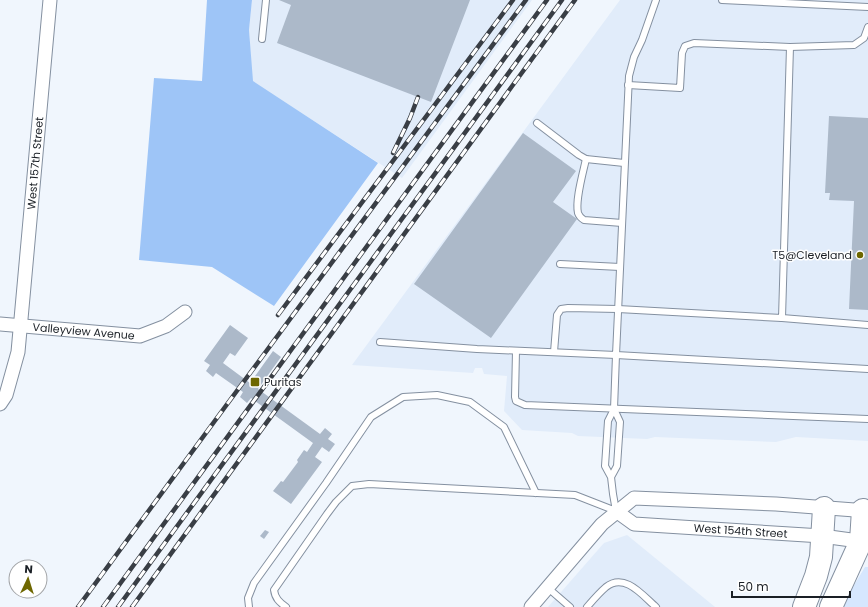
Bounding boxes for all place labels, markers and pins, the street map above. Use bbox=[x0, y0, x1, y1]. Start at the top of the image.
place label: T5@Cleveland bbox=[772, 247, 852, 263]
marker: T5@Cleveland bbox=[855, 250, 865, 260]
place label: Puritas bbox=[264, 374, 302, 390]
marker: Puritas bbox=[249, 376, 261, 388]

